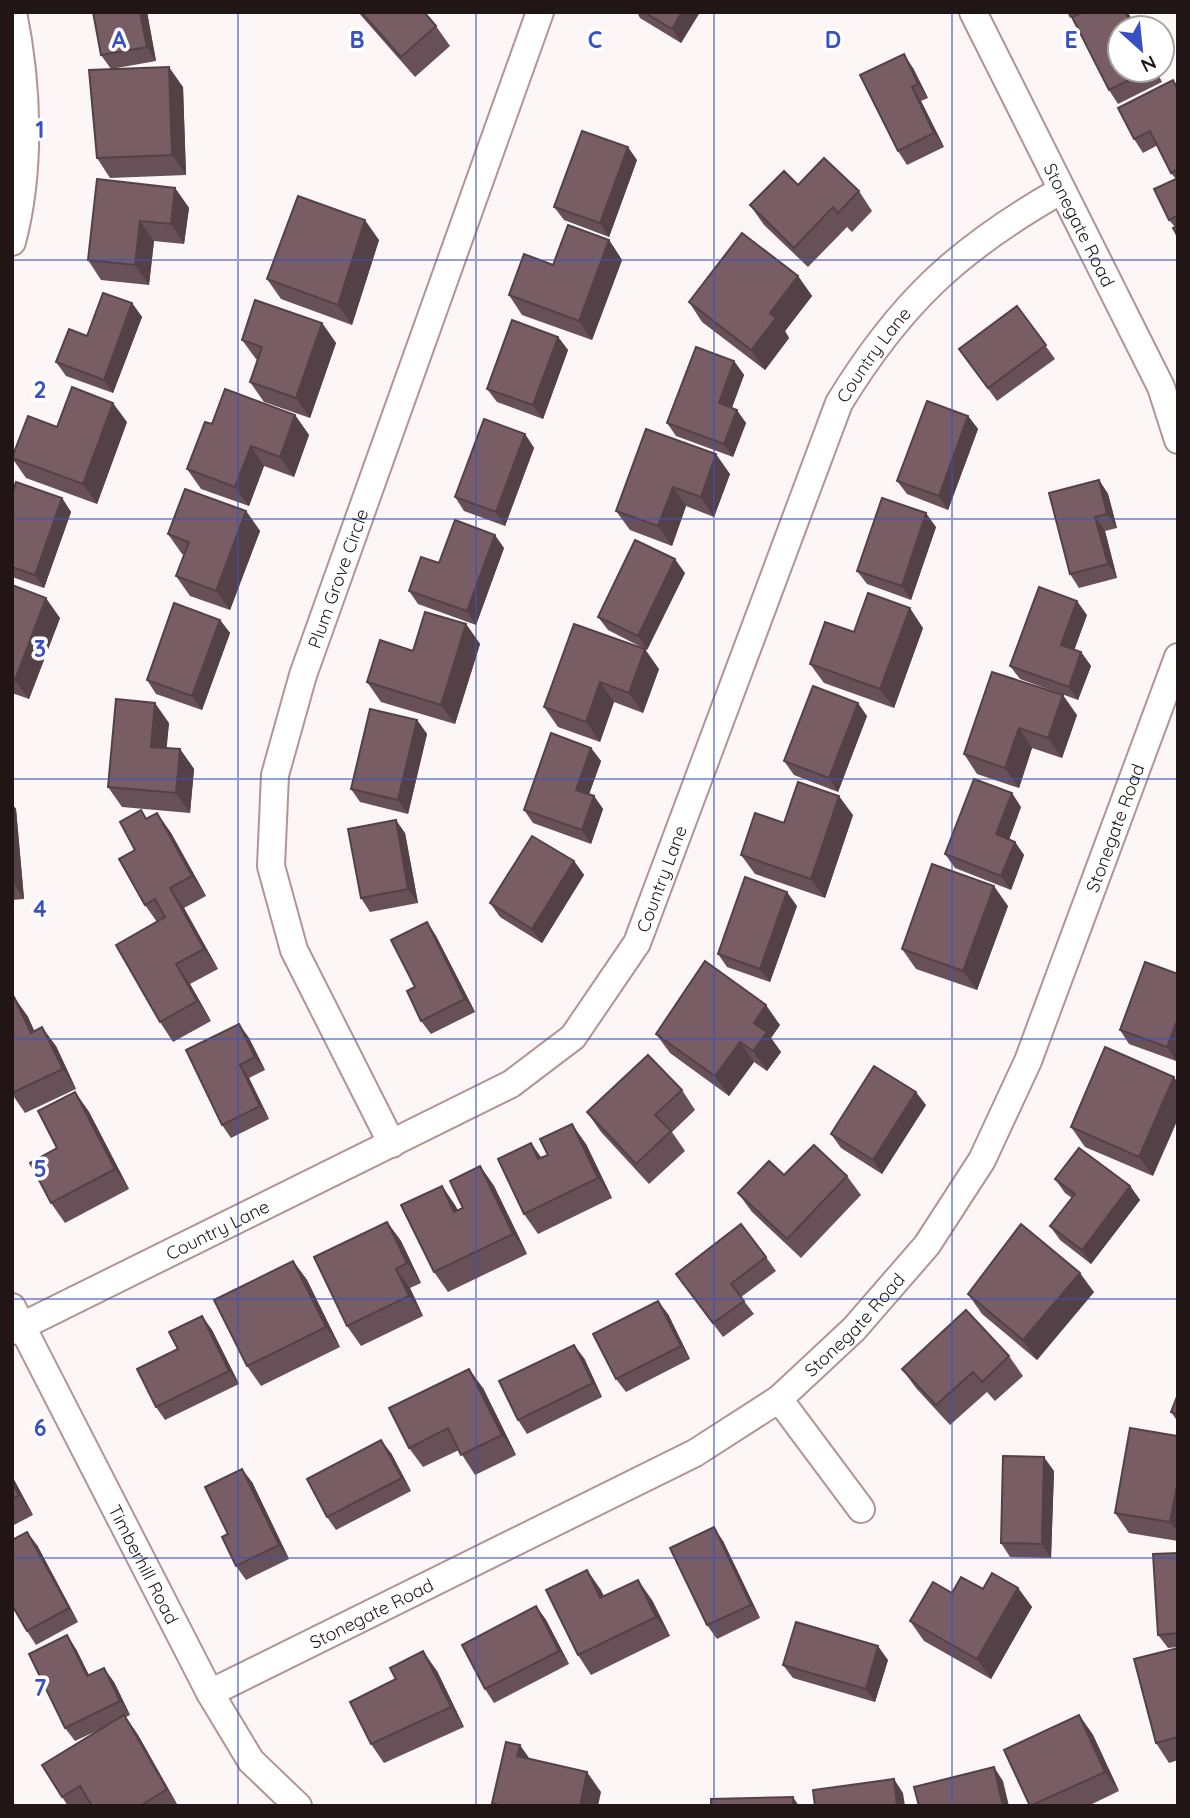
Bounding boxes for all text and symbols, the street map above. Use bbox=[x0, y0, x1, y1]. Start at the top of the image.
north arrow bbox=[1106, 14, 1176, 84]
text: A bbox=[112, 25, 127, 54]
text: B bbox=[349, 25, 365, 54]
text: C bbox=[588, 25, 602, 54]
text: D bbox=[825, 25, 841, 54]
text: E bbox=[1064, 25, 1078, 54]
text: N bbox=[1137, 50, 1160, 78]
text: 1 bbox=[36, 115, 44, 144]
street label: Stonegate Road bbox=[1039, 159, 1120, 290]
street label: Country Lane bbox=[831, 302, 915, 407]
text: 2 bbox=[33, 375, 47, 404]
street label: Plum Grove Circle bbox=[302, 506, 373, 651]
text: 3 bbox=[34, 634, 46, 663]
street label: Stonegate Road bbox=[1080, 760, 1149, 895]
street label: Country Lane bbox=[631, 822, 692, 935]
text: 4 bbox=[33, 894, 47, 923]
text: 5 bbox=[33, 1154, 47, 1183]
street label: Country Lane bbox=[162, 1194, 273, 1265]
street label: Stonegate Road bbox=[799, 1268, 909, 1381]
text: 6 bbox=[34, 1413, 46, 1442]
street label: Timberhill Road bbox=[104, 1501, 184, 1628]
street label: Stonegate Road bbox=[306, 1573, 437, 1654]
text: 7 bbox=[34, 1673, 47, 1702]

